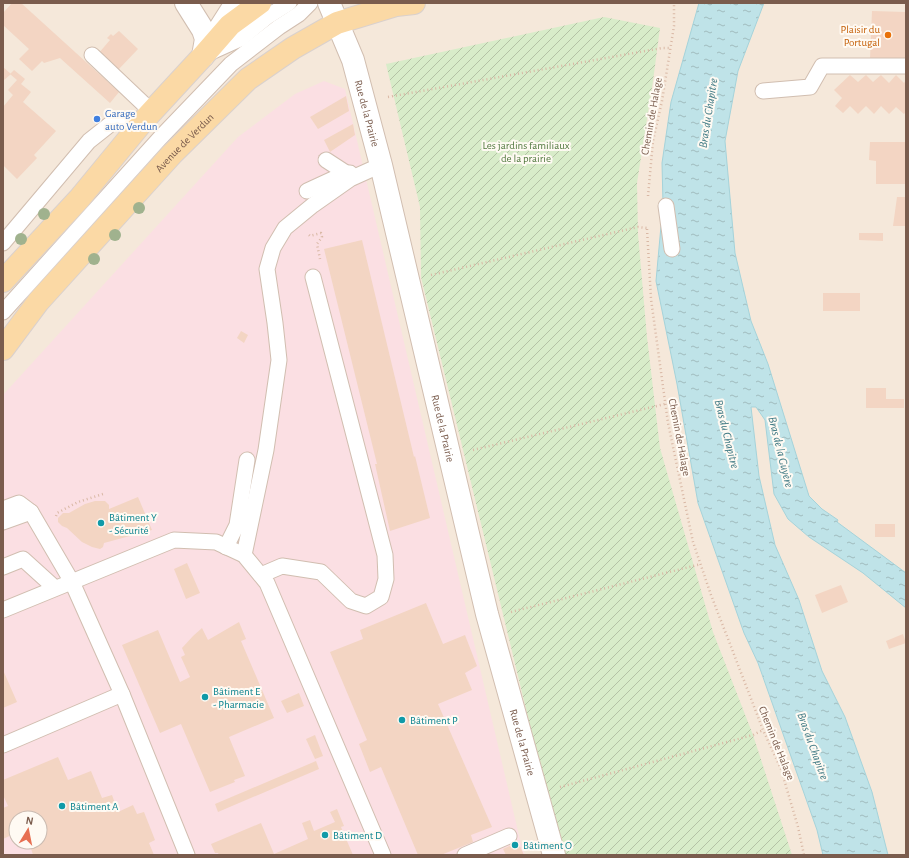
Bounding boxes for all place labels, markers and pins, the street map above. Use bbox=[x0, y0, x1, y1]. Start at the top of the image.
place label: Plaisir du Portugal bbox=[840, 24, 880, 48]
marker: Plaisir du Portugal bbox=[883, 30, 893, 40]
place label: Garage auto Verdun bbox=[105, 108, 157, 132]
marker: Garage auto Verdun bbox=[92, 114, 102, 124]
place label: Bâtiment Y - Sécurité bbox=[109, 512, 157, 536]
marker: Bâtiment Y - Sécurité bbox=[96, 518, 106, 528]
place label: Bâtiment E - Pharmacie bbox=[213, 686, 264, 710]
marker: Bâtiment E - Pharmacie bbox=[200, 692, 210, 702]
marker: Bâtiment P bbox=[397, 715, 407, 725]
place label: Bâtiment P bbox=[410, 715, 458, 726]
marker: Bâtiment A bbox=[57, 801, 67, 811]
place label: Bâtiment A bbox=[70, 801, 119, 812]
marker: Bâtiment D bbox=[320, 830, 330, 840]
place label: Bâtiment D bbox=[333, 830, 382, 841]
marker: Bâtiment O bbox=[510, 840, 520, 850]
place label: Bâtiment O bbox=[523, 840, 572, 851]

